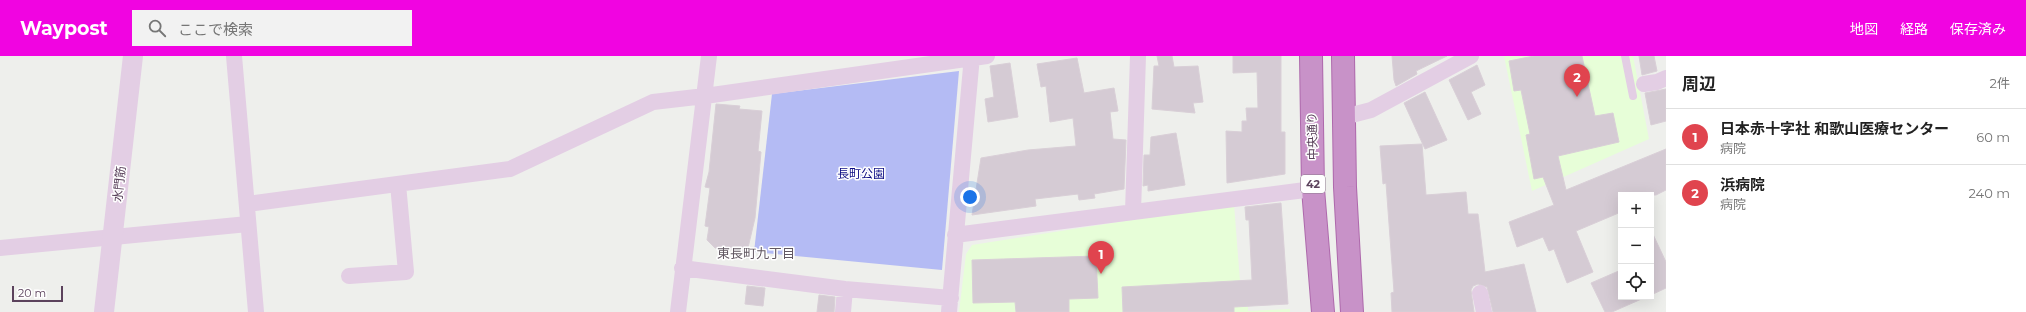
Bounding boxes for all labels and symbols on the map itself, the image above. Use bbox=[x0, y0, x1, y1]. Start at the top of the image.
pin: 2 bbox=[1564, 64, 1590, 97]
street label: 中央通り bbox=[1304, 112, 1320, 160]
street label: 水門筋 bbox=[110, 165, 128, 203]
park label: 長町公園 bbox=[837, 166, 885, 181]
road number: 42 bbox=[1301, 175, 1325, 193]
your location bbox=[960, 187, 980, 207]
pin: 1 bbox=[1088, 241, 1114, 274]
district label: 東長町九丁目 bbox=[717, 245, 795, 261]
scale bar bbox=[12, 284, 63, 303]

